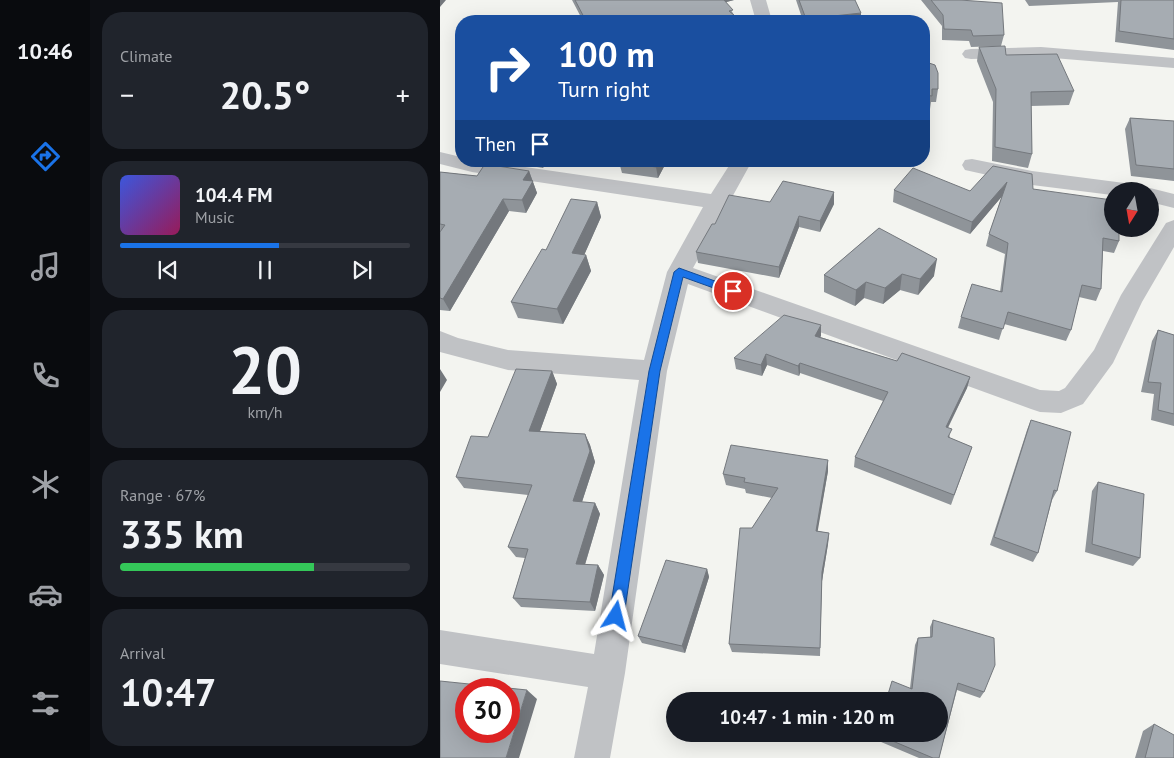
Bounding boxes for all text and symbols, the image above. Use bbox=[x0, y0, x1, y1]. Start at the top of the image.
text: 100 m bbox=[558, 31, 655, 77]
icon: right bbox=[475, 35, 540, 100]
text: 10:46 bbox=[17, 37, 73, 65]
text: Climate bbox=[120, 46, 172, 66]
text: 20.5° bbox=[220, 70, 310, 119]
text: Turn right bbox=[558, 75, 650, 103]
text: − bbox=[120, 76, 134, 113]
text: + bbox=[396, 76, 410, 113]
icon: arrive bbox=[526, 130, 554, 158]
text: Then bbox=[475, 132, 516, 156]
icon: directions bbox=[28, 139, 63, 174]
north arrow bbox=[1104, 182, 1159, 238]
map controls bbox=[1104, 182, 1159, 237]
text: 104.4 FM bbox=[195, 183, 272, 207]
text: Music bbox=[195, 207, 235, 227]
icon: music bbox=[28, 249, 63, 284]
icon: previous bbox=[154, 256, 182, 284]
icon: pause bbox=[251, 256, 279, 284]
icon: next bbox=[348, 256, 376, 284]
pin bbox=[712, 270, 754, 312]
icon: arrive bbox=[719, 277, 747, 305]
text: 20 bbox=[228, 327, 302, 411]
icon: phone bbox=[28, 358, 63, 393]
text: km/h bbox=[247, 402, 283, 422]
icon: climate bbox=[28, 467, 63, 502]
text: Range · 67% bbox=[120, 485, 205, 505]
text: 335 km bbox=[120, 509, 244, 558]
icon: car bbox=[28, 577, 63, 612]
position arrow bbox=[589, 589, 641, 641]
text: Arrival bbox=[120, 643, 165, 663]
text: 10:47 bbox=[120, 667, 216, 716]
speed limit sign: 30 bbox=[455, 678, 520, 743]
icon: filters bbox=[28, 686, 63, 721]
text: 10:47 · 1 min · 120 m bbox=[720, 705, 894, 729]

